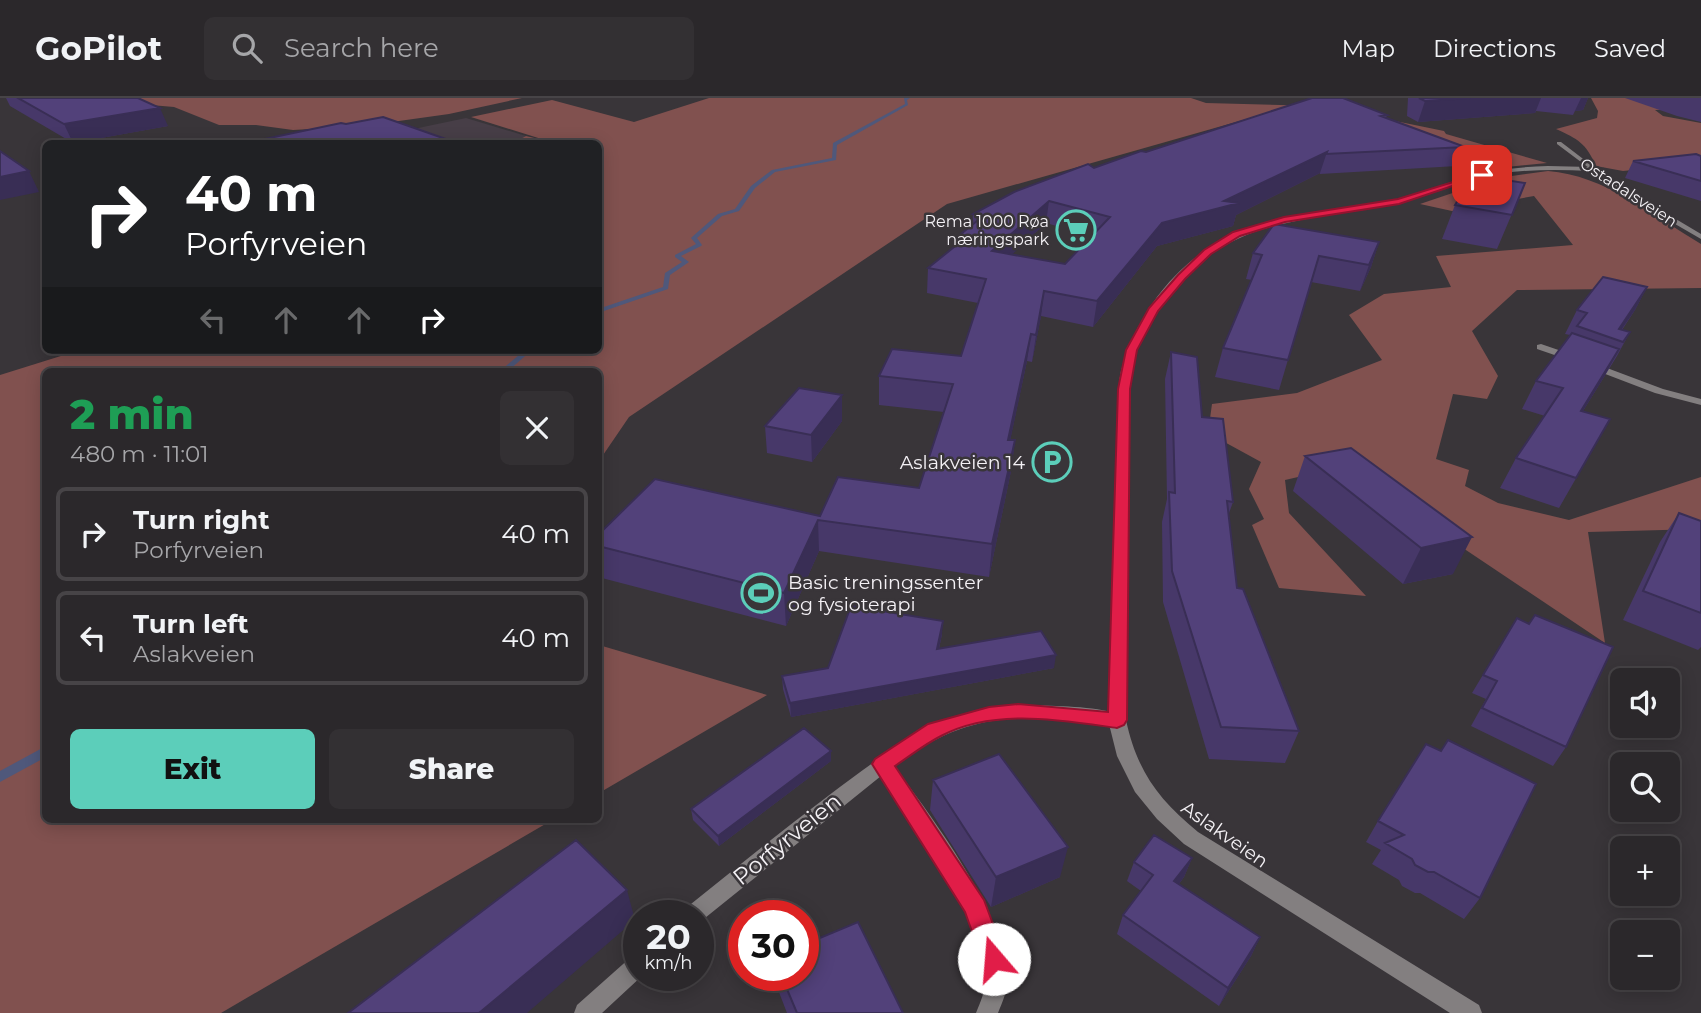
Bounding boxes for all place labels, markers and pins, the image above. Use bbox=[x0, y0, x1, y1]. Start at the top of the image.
pin bbox=[1452, 145, 1512, 205]
supermarket icon: Rema 1000 Røa næringspark bbox=[1055, 209, 1097, 251]
place label: Rema 1000 Røa næringspark bbox=[924, 212, 1049, 249]
parking icon: Aslakveien 14 bbox=[1031, 441, 1073, 483]
place label: Aslakveien 14 bbox=[900, 451, 1025, 474]
place label: Basic treningssenter og fysioterapi bbox=[788, 571, 983, 616]
sports icon: Basic treningssenter og fysioterapi bbox=[740, 572, 782, 614]

